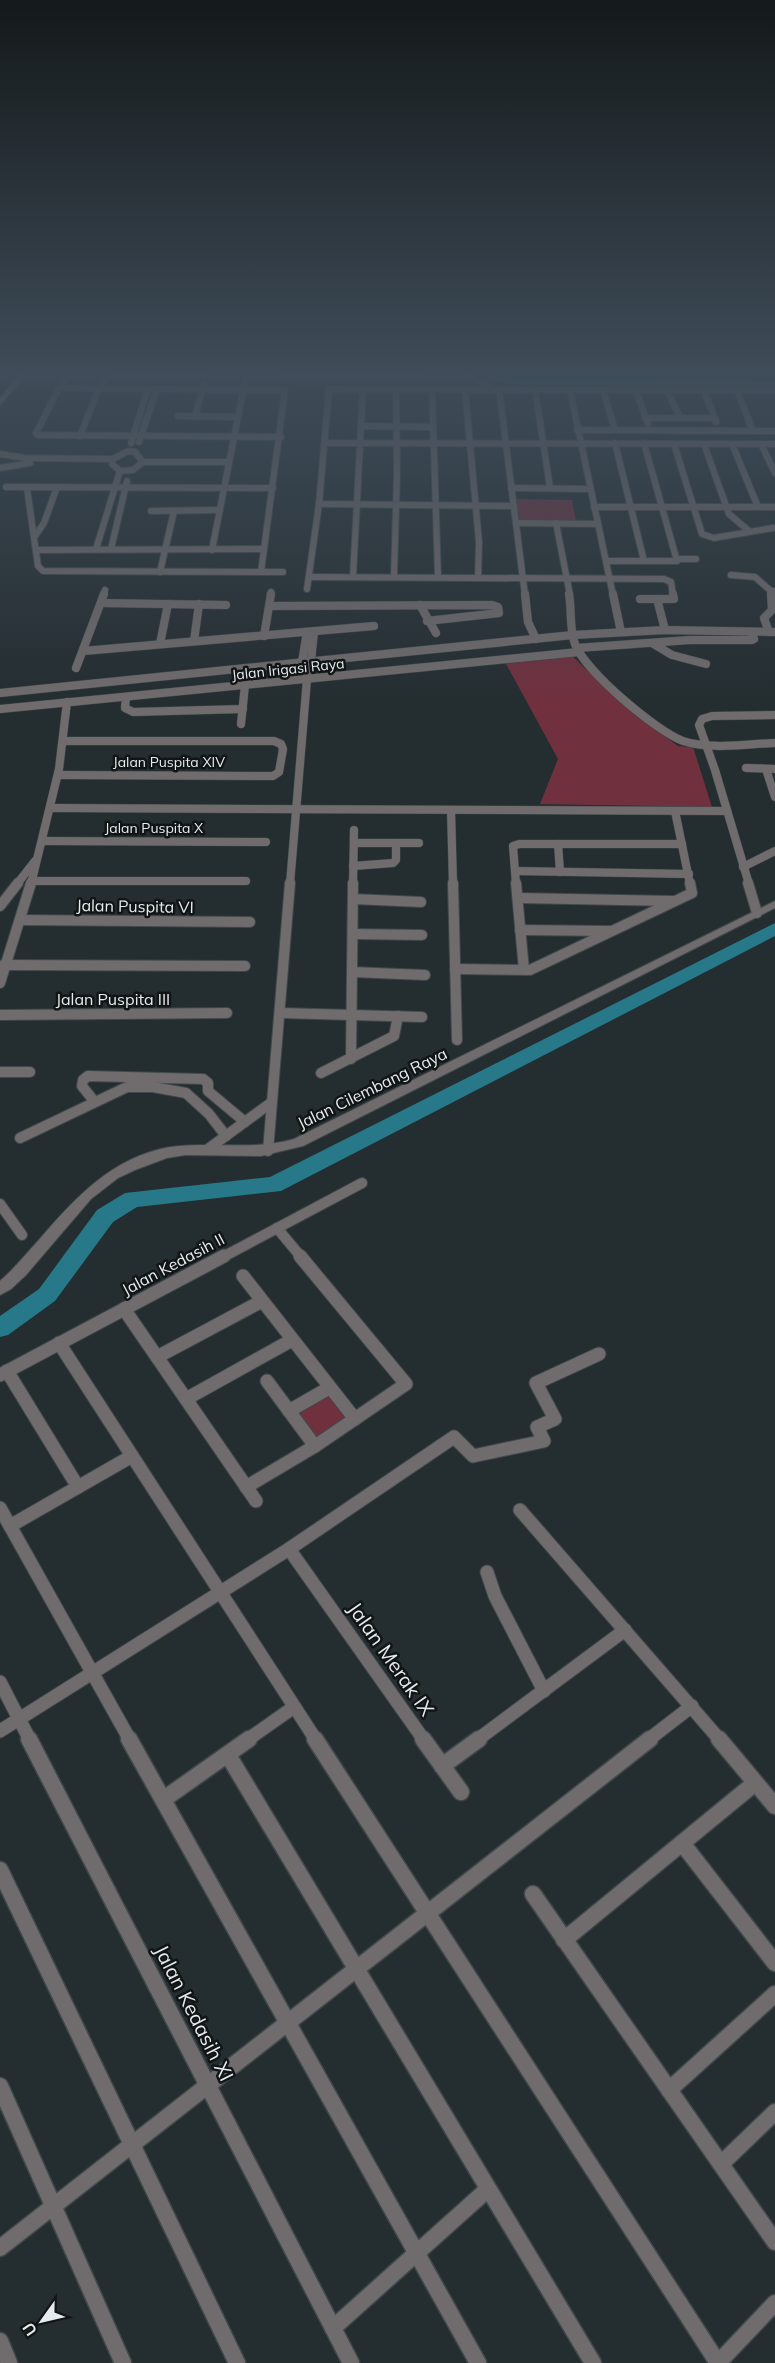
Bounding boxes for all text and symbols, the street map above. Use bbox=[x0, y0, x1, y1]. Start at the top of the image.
street label: Jalan Irigasi Raya bbox=[231, 654, 345, 684]
street label: Jalan Puspita XIV bbox=[113, 753, 225, 771]
street label: Jalan Puspita X bbox=[105, 819, 203, 837]
street label: Jalan Puspita VI bbox=[76, 895, 194, 917]
street label: Jalan Puspita III bbox=[56, 989, 170, 1009]
street label: Jalan Cilembang Raya bbox=[294, 1043, 450, 1133]
street label: Jalan Kedasih II bbox=[118, 1229, 228, 1299]
street label: Jalan Merak IX bbox=[343, 1597, 440, 1720]
street label: Jalan Kedasih XI bbox=[149, 1941, 240, 2085]
north arrow bbox=[12, 2291, 72, 2351]
text: U bbox=[18, 2319, 41, 2340]

